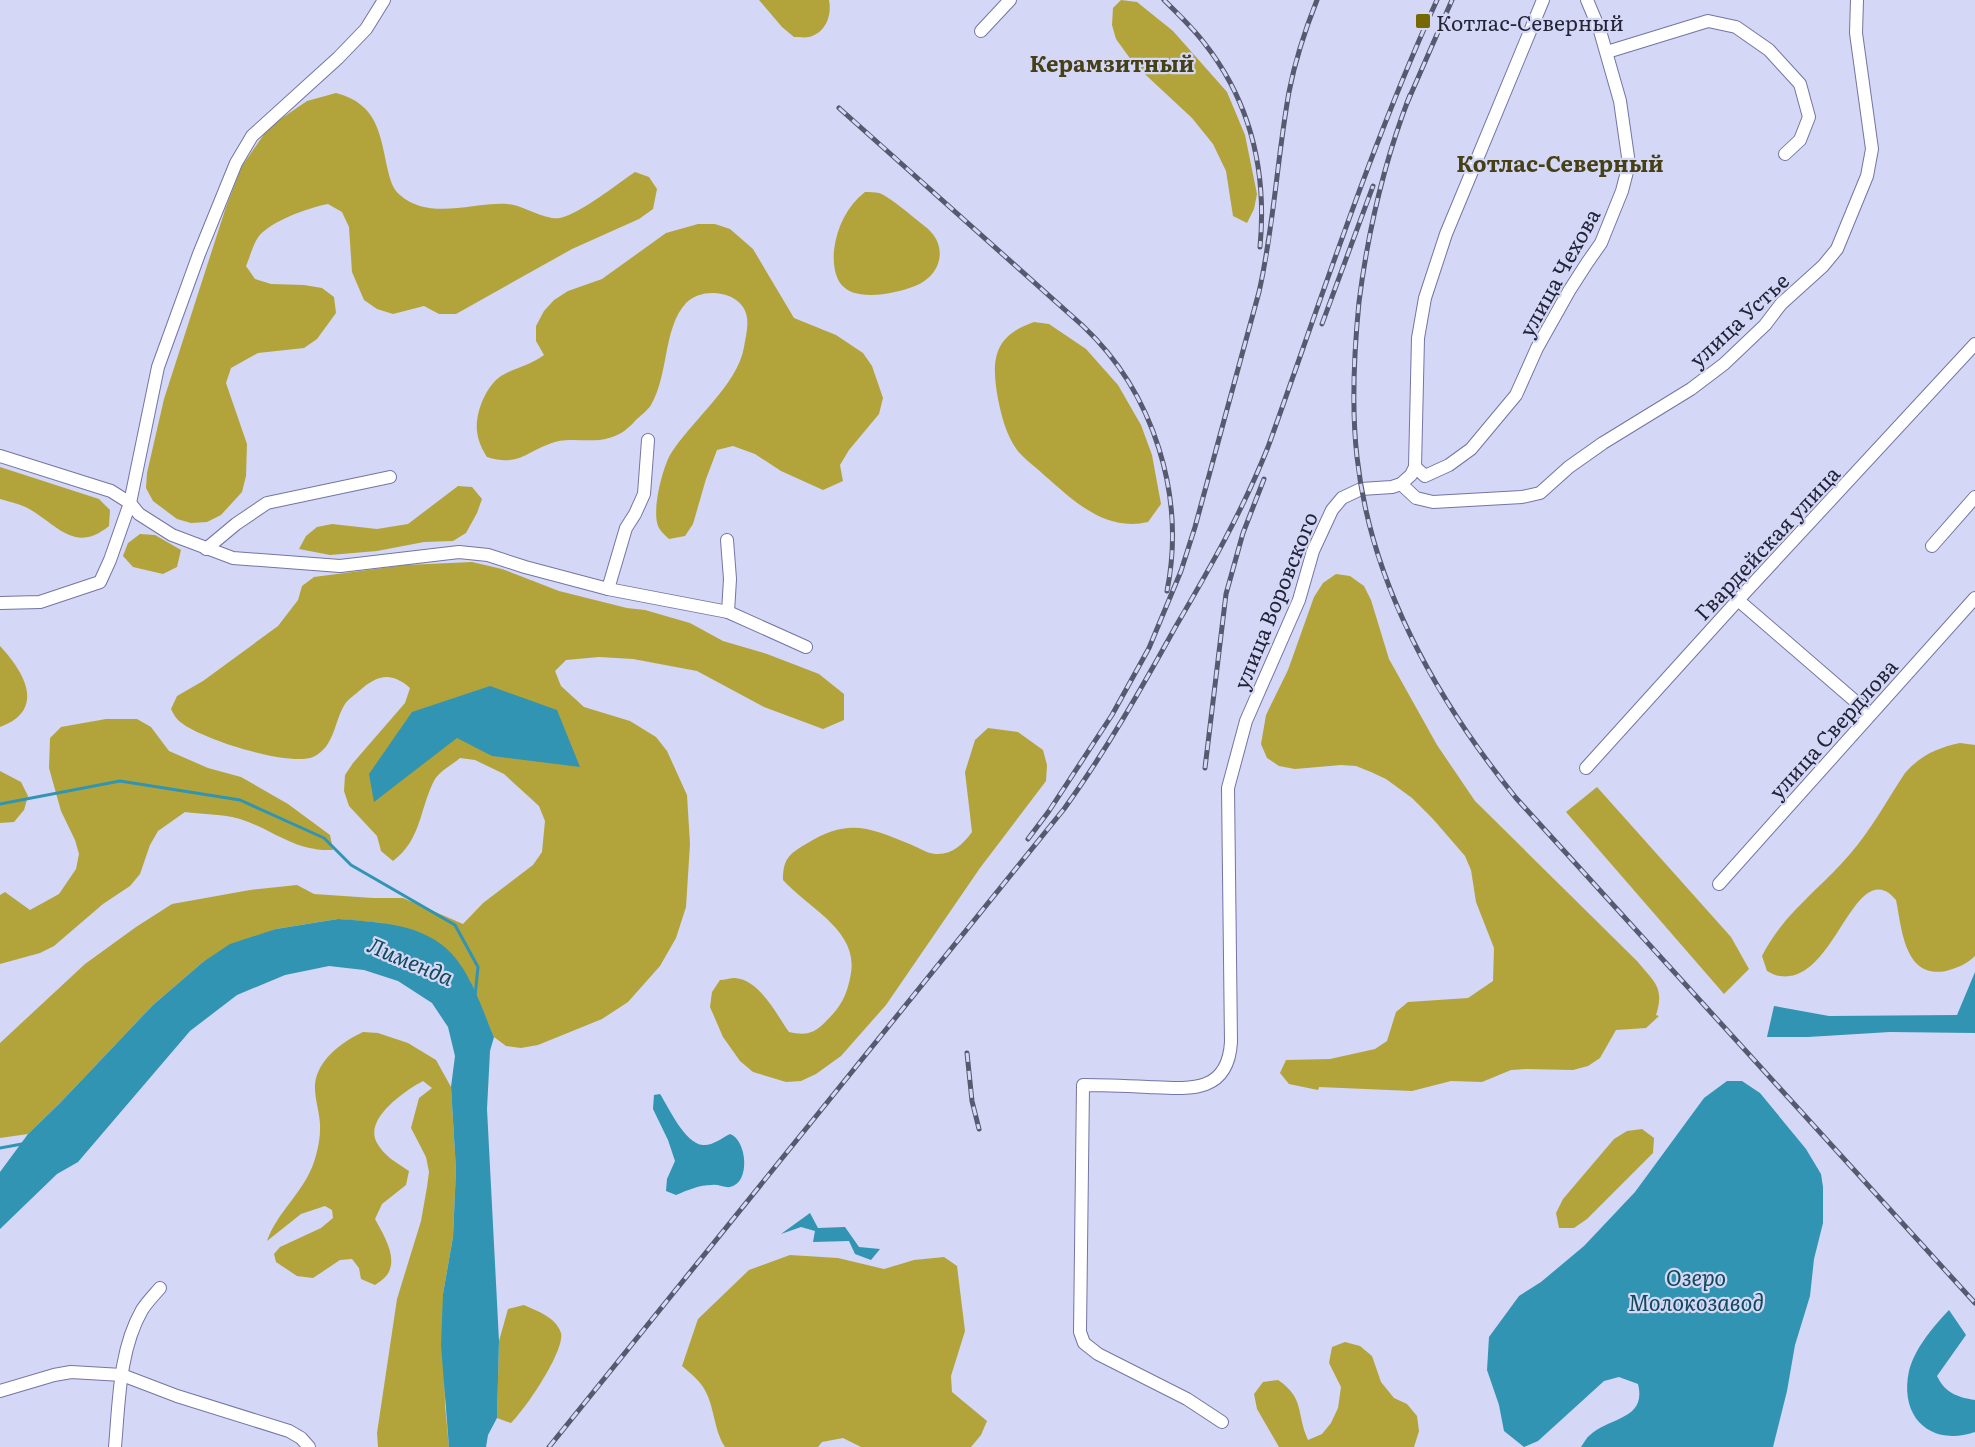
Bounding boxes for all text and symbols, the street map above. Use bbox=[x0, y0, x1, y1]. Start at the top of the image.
place label: Котлас-Северный bbox=[1436, 6, 1624, 37]
marker: Котлас-Северный bbox=[1414, 12, 1432, 30]
district label: Керамзитный bbox=[1030, 46, 1194, 79]
district label: Котлас-Северный bbox=[1456, 146, 1664, 179]
street label: улица Чехова bbox=[1510, 201, 1606, 342]
street label: улица Устье bbox=[1681, 265, 1795, 373]
street label: Гвардейская улица bbox=[1686, 457, 1846, 626]
street label: улица Воровского bbox=[1224, 506, 1324, 694]
street label: улица Свердлова bbox=[1760, 650, 1904, 805]
water label: Лименда bbox=[363, 927, 460, 993]
water label: Озеро Молокозавод bbox=[1628, 1260, 1764, 1318]

